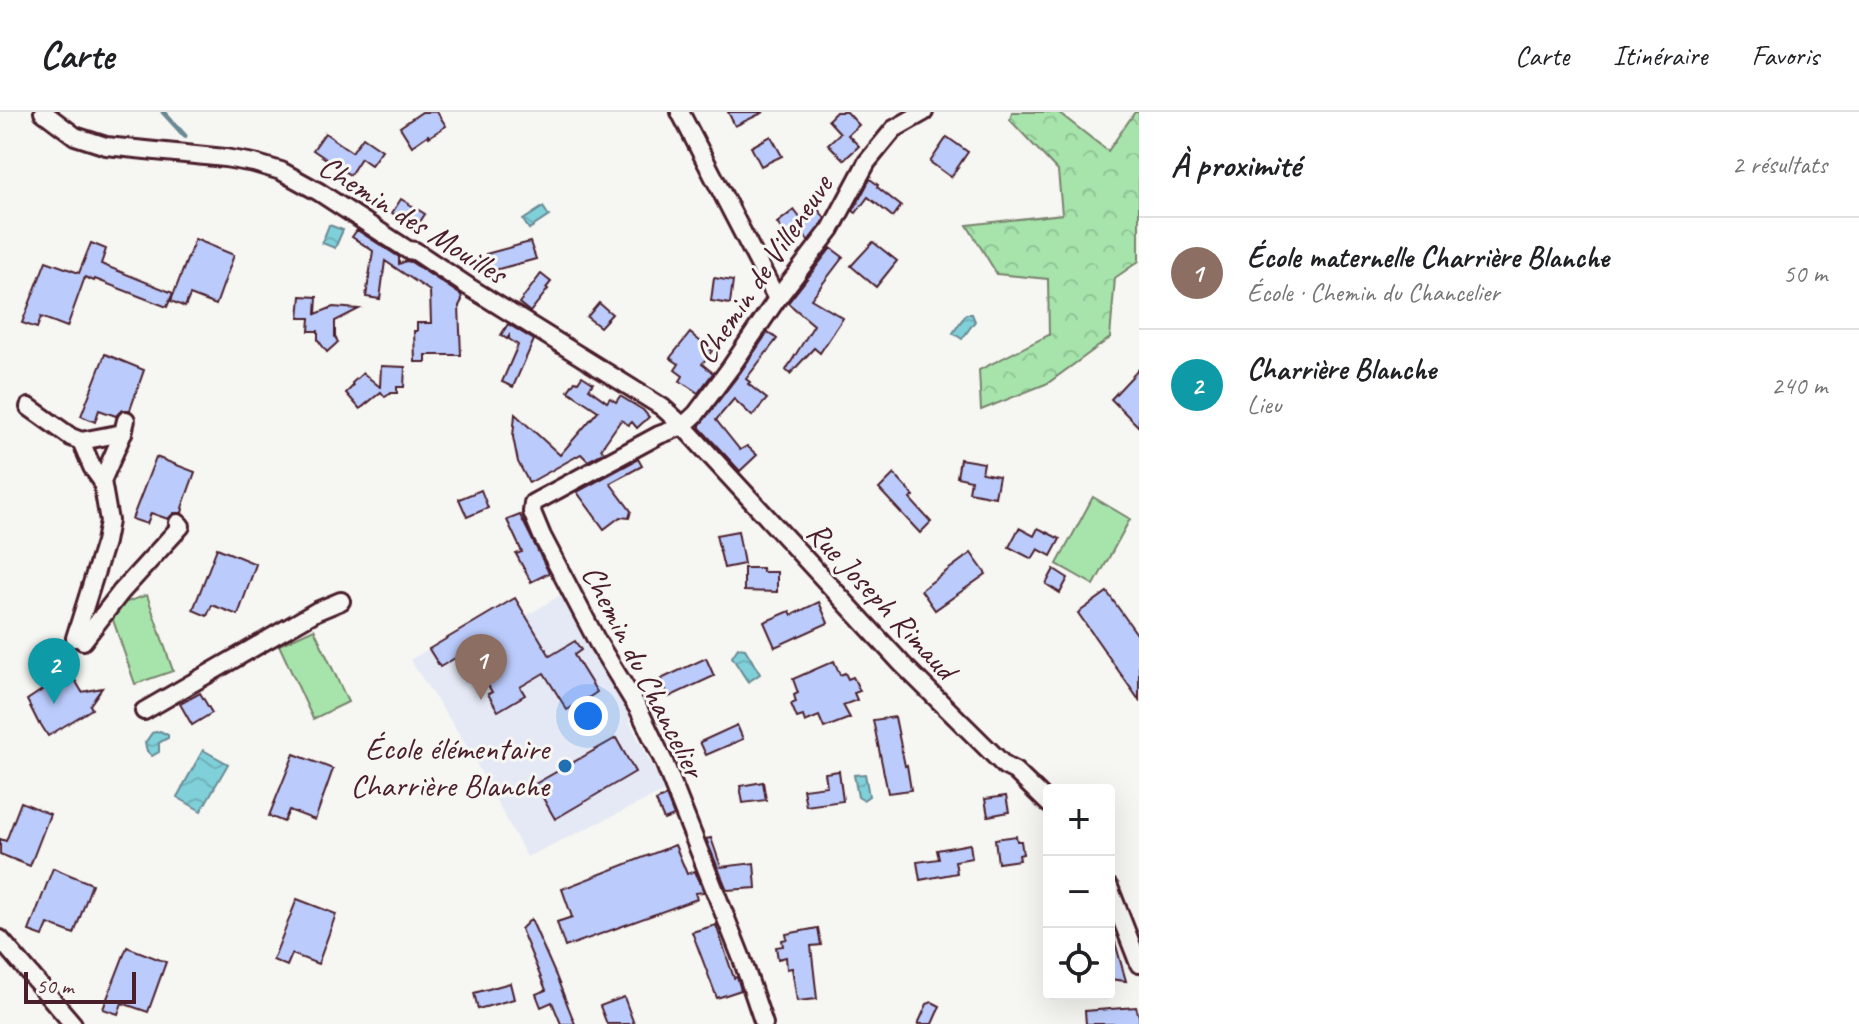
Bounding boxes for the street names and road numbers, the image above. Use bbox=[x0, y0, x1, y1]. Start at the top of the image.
street label: Chemin des Mouilles bbox=[311, 145, 516, 295]
street label: Chemin de Villeneuve bbox=[685, 165, 843, 372]
street label: Rue Joseph Rimaud bbox=[798, 513, 969, 692]
street label: Chemin du Chancelier bbox=[572, 558, 716, 787]

